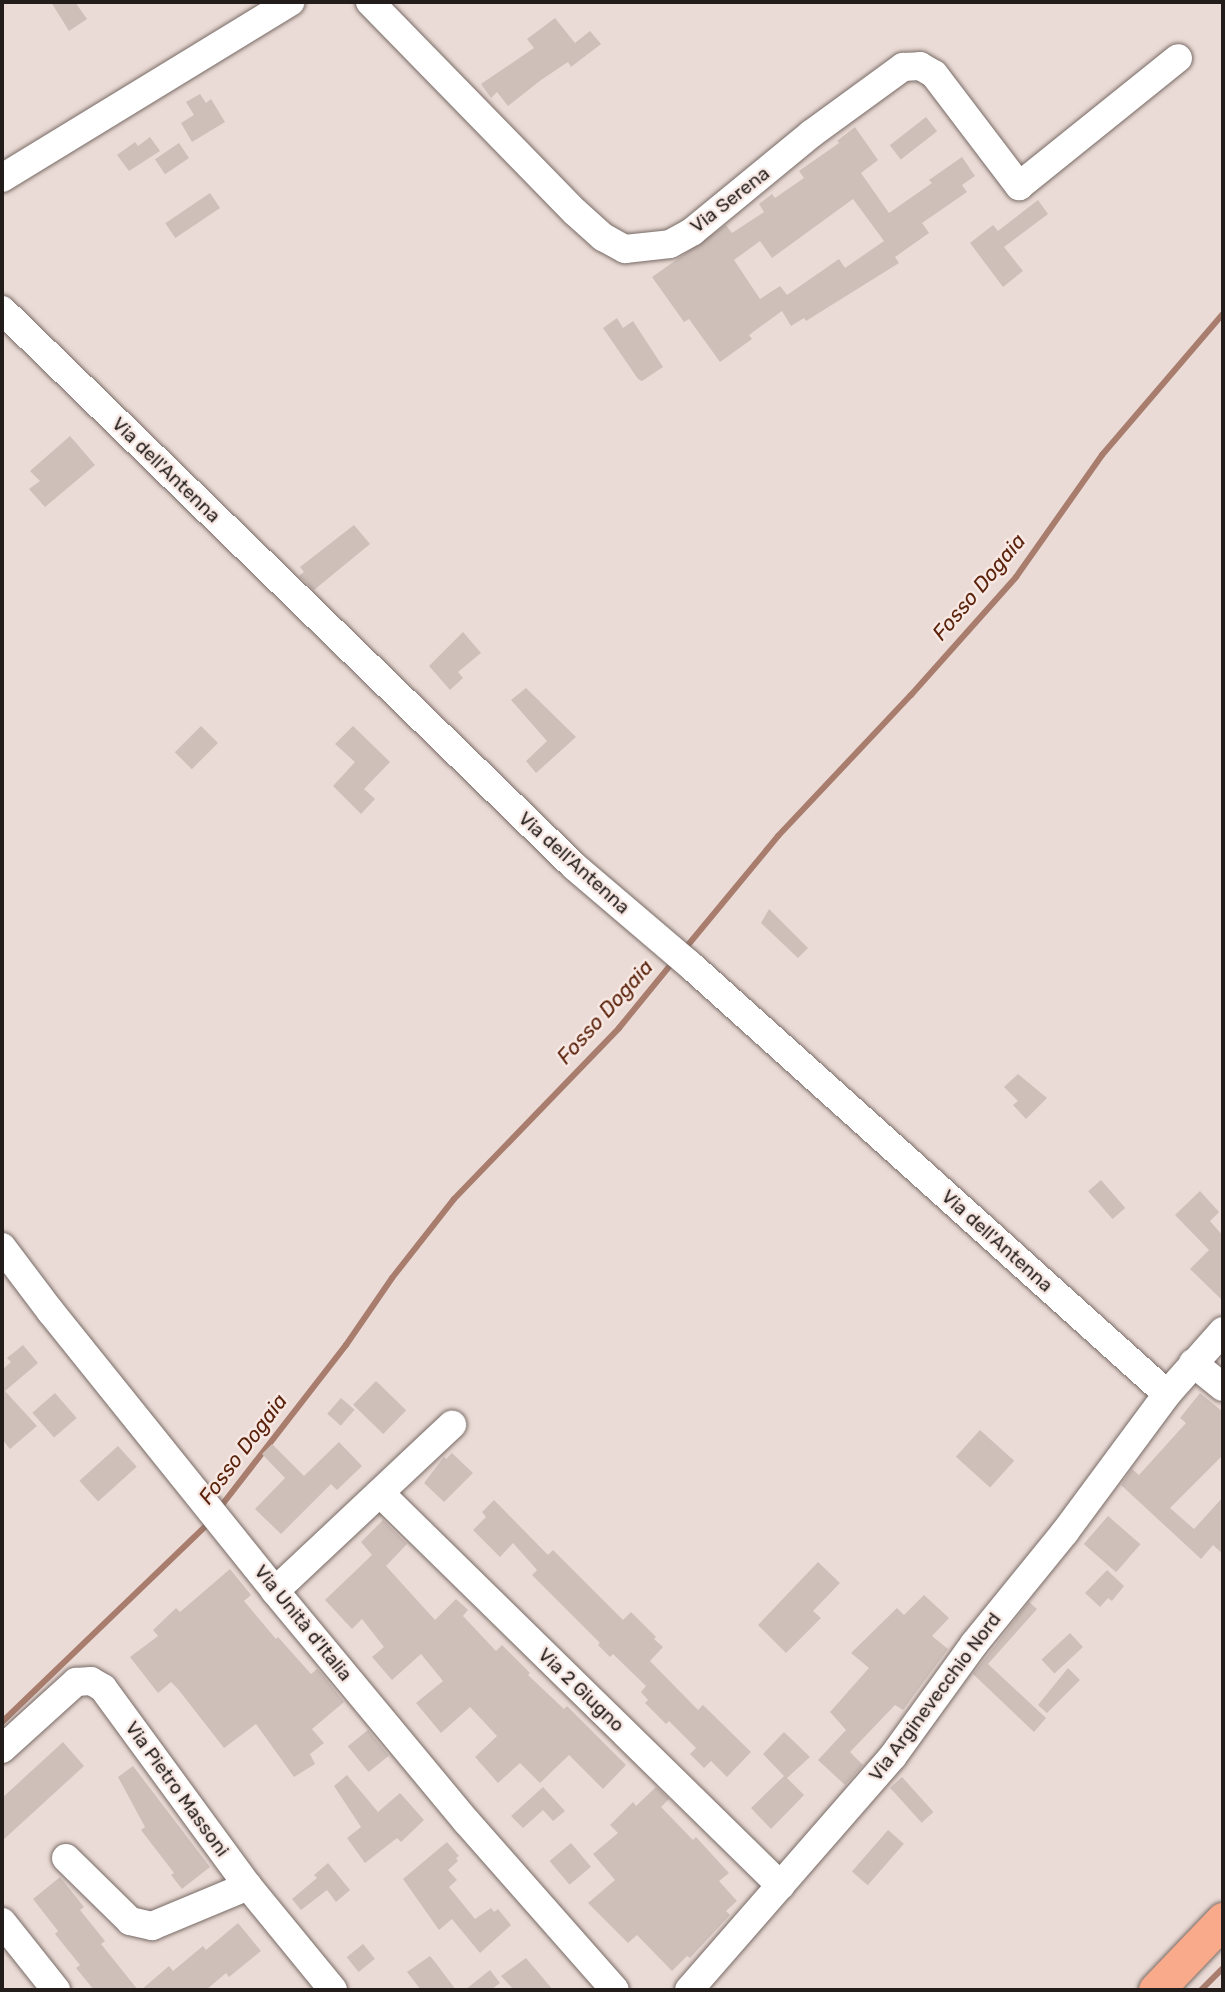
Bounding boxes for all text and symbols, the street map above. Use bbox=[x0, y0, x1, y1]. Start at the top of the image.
street label: Via Serena bbox=[686, 162, 774, 238]
street label: Via dell'Antenna bbox=[107, 413, 225, 527]
water label: Fosso Dogaia bbox=[927, 529, 1031, 645]
street label: Via dell'Antenna bbox=[514, 807, 634, 919]
water label: Fosso Dogaia bbox=[552, 955, 658, 1069]
street label: Via dell'Antenna bbox=[937, 1185, 1057, 1297]
water label: Fosso Dogaia bbox=[193, 1389, 293, 1509]
street label: Via Unità d'Italia bbox=[249, 1560, 357, 1686]
street label: Via Arginevecchio Nord bbox=[864, 1608, 1006, 1786]
street label: Via 2 Giugno bbox=[533, 1643, 629, 1737]
street label: Via Pietro Massoni bbox=[120, 1717, 234, 1861]

